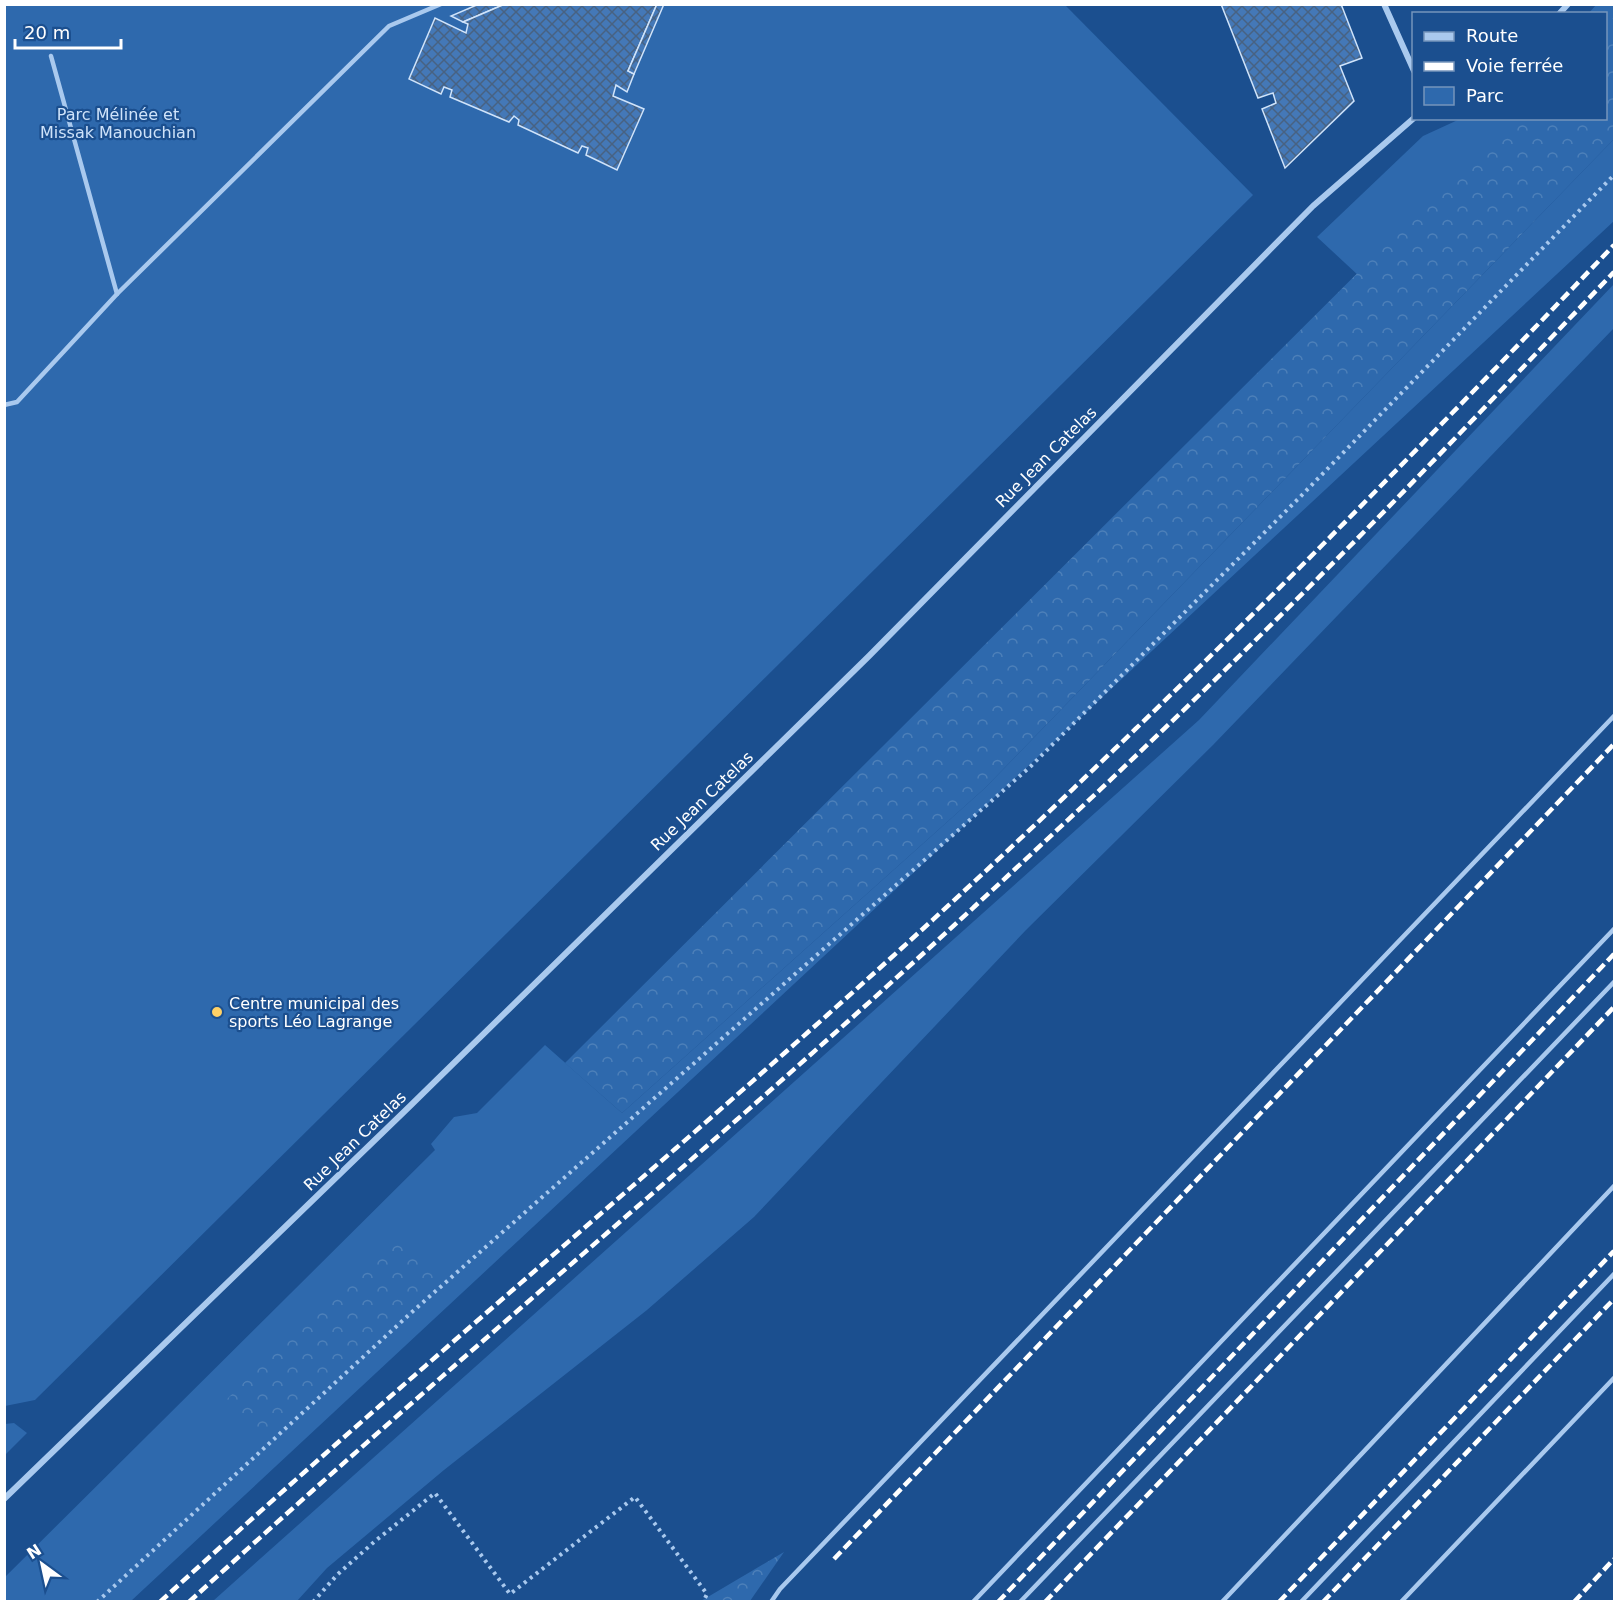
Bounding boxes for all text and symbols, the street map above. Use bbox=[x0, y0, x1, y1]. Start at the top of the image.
scale bar bbox=[15, 12, 122, 50]
legend bbox=[1412, 12, 1607, 120]
text: 20 m bbox=[24, 22, 70, 43]
text: Route bbox=[1466, 25, 1518, 46]
text: Voie ferrée bbox=[1466, 55, 1563, 76]
text: Parc bbox=[1466, 85, 1504, 106]
park label: Parc Mélinée et Missak Manouchian bbox=[40, 105, 196, 142]
street label: Rue Jean Catelas bbox=[992, 403, 1100, 511]
street label: Rue Jean Catelas bbox=[647, 747, 757, 855]
place label: Centre municipal des sports Léo Lagrange bbox=[229, 994, 399, 1031]
marker: Centre municipal des sports Léo Lagrange bbox=[210, 1005, 224, 1019]
street label: Rue Jean Catelas bbox=[300, 1087, 410, 1195]
north arrow bbox=[12, 1534, 72, 1594]
text: N bbox=[23, 1540, 45, 1563]

